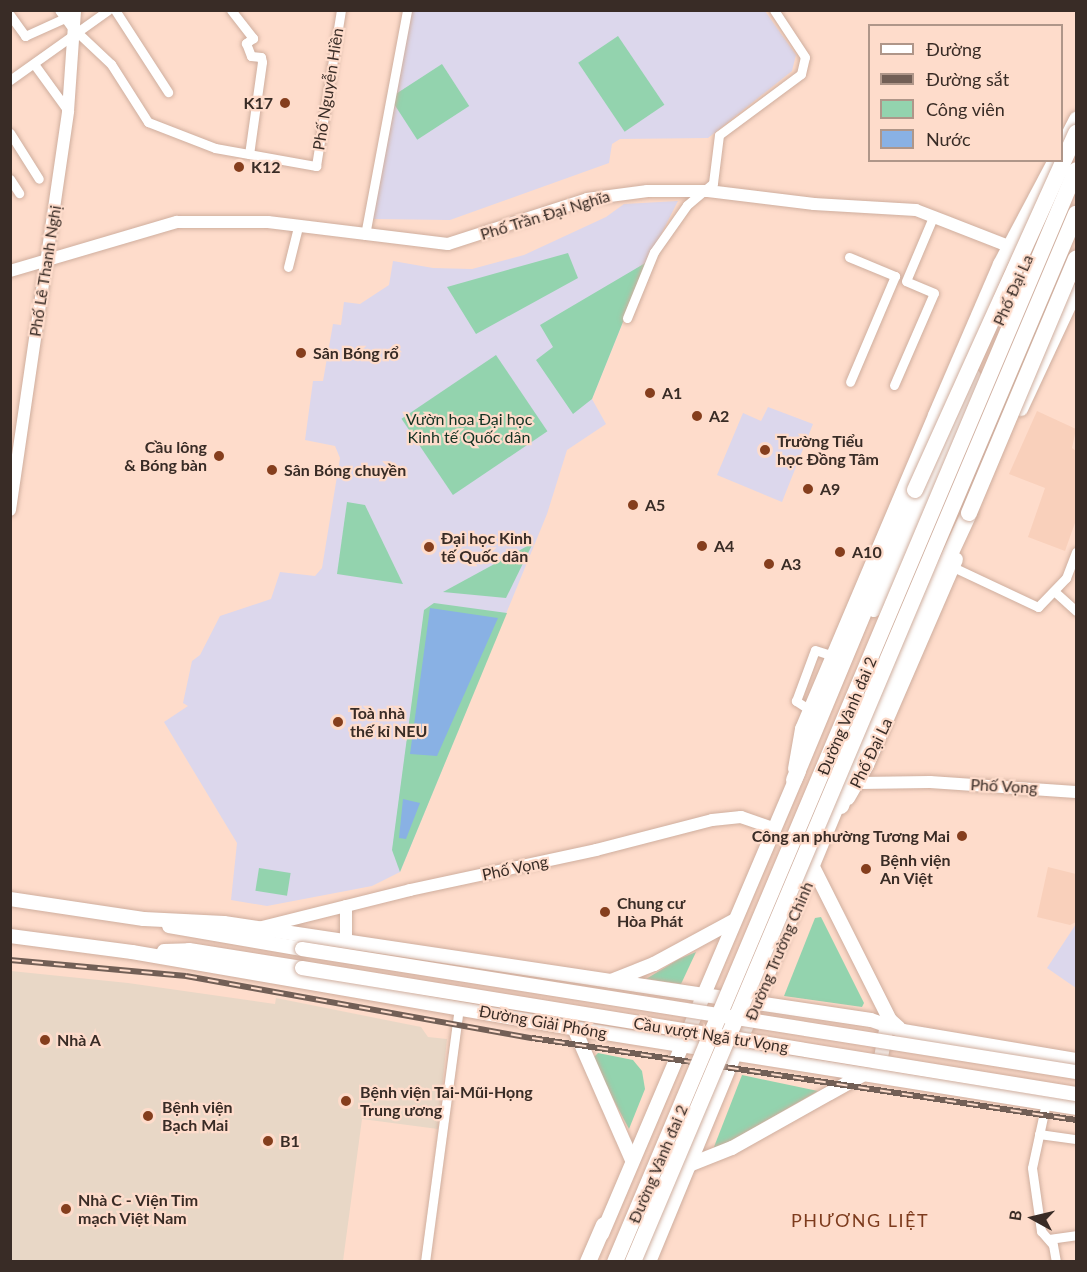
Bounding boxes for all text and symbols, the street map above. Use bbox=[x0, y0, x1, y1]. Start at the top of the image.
legend bbox=[868, 24, 1063, 162]
street label: Phố Nguyễn Hiền bbox=[309, 26, 347, 152]
text: Đường bbox=[926, 38, 981, 60]
text: Đường sắt bbox=[926, 68, 1009, 90]
place label: K17 bbox=[243, 93, 273, 113]
marker: K17 bbox=[278, 96, 292, 110]
text: Công viên bbox=[926, 98, 1005, 120]
text: Nước bbox=[926, 128, 971, 150]
place label: K12 bbox=[251, 157, 281, 177]
marker: K12 bbox=[232, 160, 246, 174]
street label: Phố Trần Đại Nghĩa bbox=[478, 186, 612, 244]
street label: Phố Lê Thanh Nghị bbox=[25, 204, 65, 338]
street label: Phố Đại La bbox=[989, 251, 1037, 329]
place label: Sân Bóng rổ bbox=[313, 343, 399, 363]
marker: Sân Bóng rổ bbox=[294, 346, 308, 360]
place label: A1 bbox=[662, 383, 682, 403]
marker: A1 bbox=[643, 386, 657, 400]
place label: A2 bbox=[709, 406, 729, 426]
park label: Vườn hoa Đại học Kinh tế Quốc dân bbox=[406, 409, 532, 447]
marker: A2 bbox=[690, 409, 704, 423]
place label: Trường Tiểu học Đồng Tâm bbox=[777, 431, 879, 469]
place label: Cầu lông & Bóng bàn bbox=[124, 437, 207, 475]
marker: Trường Tiểu học Đồng Tâm bbox=[758, 443, 772, 457]
marker: Cầu lông & Bóng bàn bbox=[212, 449, 226, 463]
place label: Sân Bóng chuyền bbox=[284, 460, 406, 480]
marker: Sân Bóng chuyền bbox=[265, 463, 279, 477]
place label: A9 bbox=[820, 479, 840, 499]
marker: A9 bbox=[801, 482, 815, 496]
place label: A5 bbox=[645, 495, 665, 515]
marker: A5 bbox=[626, 498, 640, 512]
place label: Đại học Kinh tế Quốc dân bbox=[441, 528, 532, 566]
place label: A4 bbox=[714, 536, 734, 556]
marker: A4 bbox=[695, 539, 709, 553]
marker: Đại học Kinh tế Quốc dân bbox=[422, 540, 436, 554]
place label: A10 bbox=[852, 542, 882, 562]
marker: A10 bbox=[833, 545, 847, 559]
place label: A3 bbox=[781, 554, 801, 574]
marker: A3 bbox=[762, 557, 776, 571]
street label: Đường Vành đai 2 bbox=[813, 654, 881, 778]
place label: Toà nhà thế kỉ NEU bbox=[350, 703, 427, 741]
marker: Toà nhà thế kỉ NEU bbox=[331, 715, 345, 729]
street label: Phố Đại La bbox=[846, 715, 896, 791]
street label: Phố Vọng bbox=[970, 775, 1038, 797]
place label: Công an phường Tương Mai bbox=[751, 826, 950, 846]
marker: Công an phường Tương Mai bbox=[955, 829, 969, 843]
place label: Bệnh viện An Việt bbox=[880, 850, 951, 888]
street label: Phố Vọng bbox=[480, 852, 550, 884]
marker: Bệnh viện An Việt bbox=[857, 860, 875, 878]
street label: Đường Trường Chinh bbox=[741, 878, 817, 1024]
place label: Chung cư Hòa Phát bbox=[617, 893, 685, 931]
marker: Chung cư Hòa Phát bbox=[598, 905, 612, 919]
street label: Đường Giải Phóng bbox=[478, 1001, 608, 1043]
street label: Cầu vượt Ngã tư Vọng bbox=[631, 1013, 791, 1057]
place label: Nhà A bbox=[57, 1030, 101, 1050]
marker: Nhà A bbox=[38, 1033, 52, 1047]
place label: Bệnh viện Tai-Mũi-Họng Trung ương bbox=[360, 1082, 534, 1120]
marker: Bệnh viện Tai-Mũi-Họng Trung ương bbox=[337, 1092, 355, 1110]
place label: Bệnh viện Bạch Mai bbox=[162, 1097, 233, 1135]
street label: Đường Vành đai 2 bbox=[624, 1102, 692, 1226]
marker: Bệnh viện Bạch Mai bbox=[139, 1107, 157, 1125]
place label: B1 bbox=[280, 1131, 300, 1151]
marker: B1 bbox=[261, 1134, 275, 1148]
north arrow bbox=[1003, 1188, 1063, 1248]
place label: Nhà C - Viện Tim mạch Việt Nam bbox=[78, 1190, 199, 1228]
marker: Nhà C - Viện Tim mạch Việt Nam bbox=[59, 1202, 73, 1216]
district label: PHƯƠNG LIỆT bbox=[791, 1209, 929, 1231]
text: B bbox=[1005, 1209, 1025, 1222]

